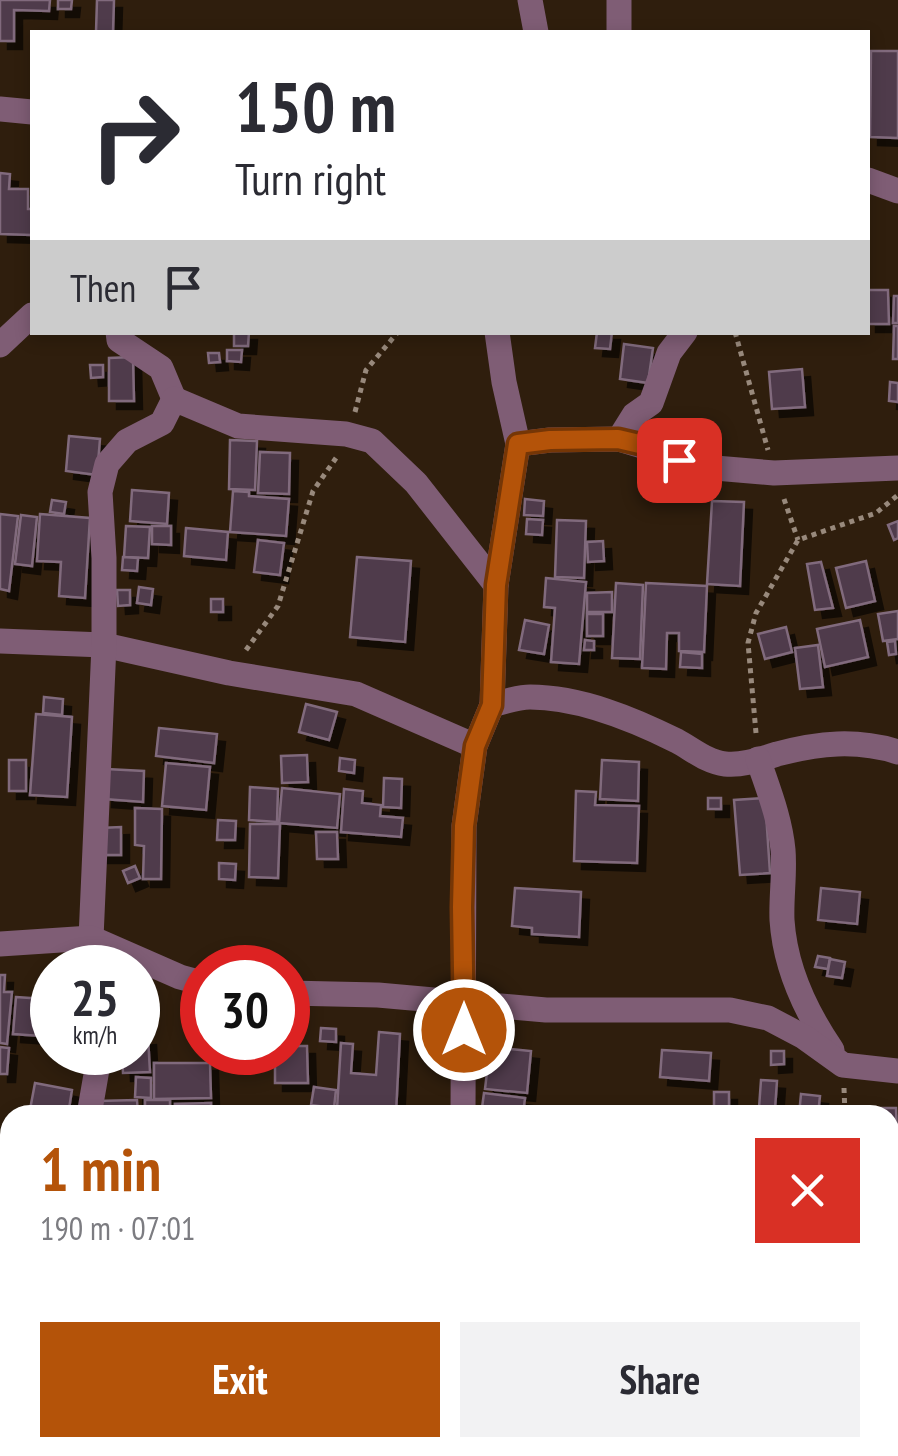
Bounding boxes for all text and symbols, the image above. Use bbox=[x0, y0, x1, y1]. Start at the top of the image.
text: 150 m bbox=[235, 61, 396, 151]
icon: right bbox=[70, 70, 200, 200]
text: Turn right bbox=[235, 149, 386, 207]
icon: arrive bbox=[156, 260, 211, 315]
text: Then bbox=[70, 263, 136, 312]
pin bbox=[637, 418, 722, 503]
icon: arrive bbox=[652, 433, 707, 488]
speed limit sign: 30 bbox=[180, 945, 310, 1075]
text: 25 bbox=[71, 965, 119, 1030]
position arrow bbox=[412, 978, 516, 1082]
text: km/h bbox=[73, 1019, 117, 1051]
text: 1 min bbox=[40, 1130, 161, 1208]
button: close bbox=[755, 1138, 860, 1243]
text: 190 m · 07:01 bbox=[40, 1207, 195, 1249]
button: Exit bbox=[40, 1322, 440, 1437]
button: Share bbox=[460, 1322, 860, 1437]

